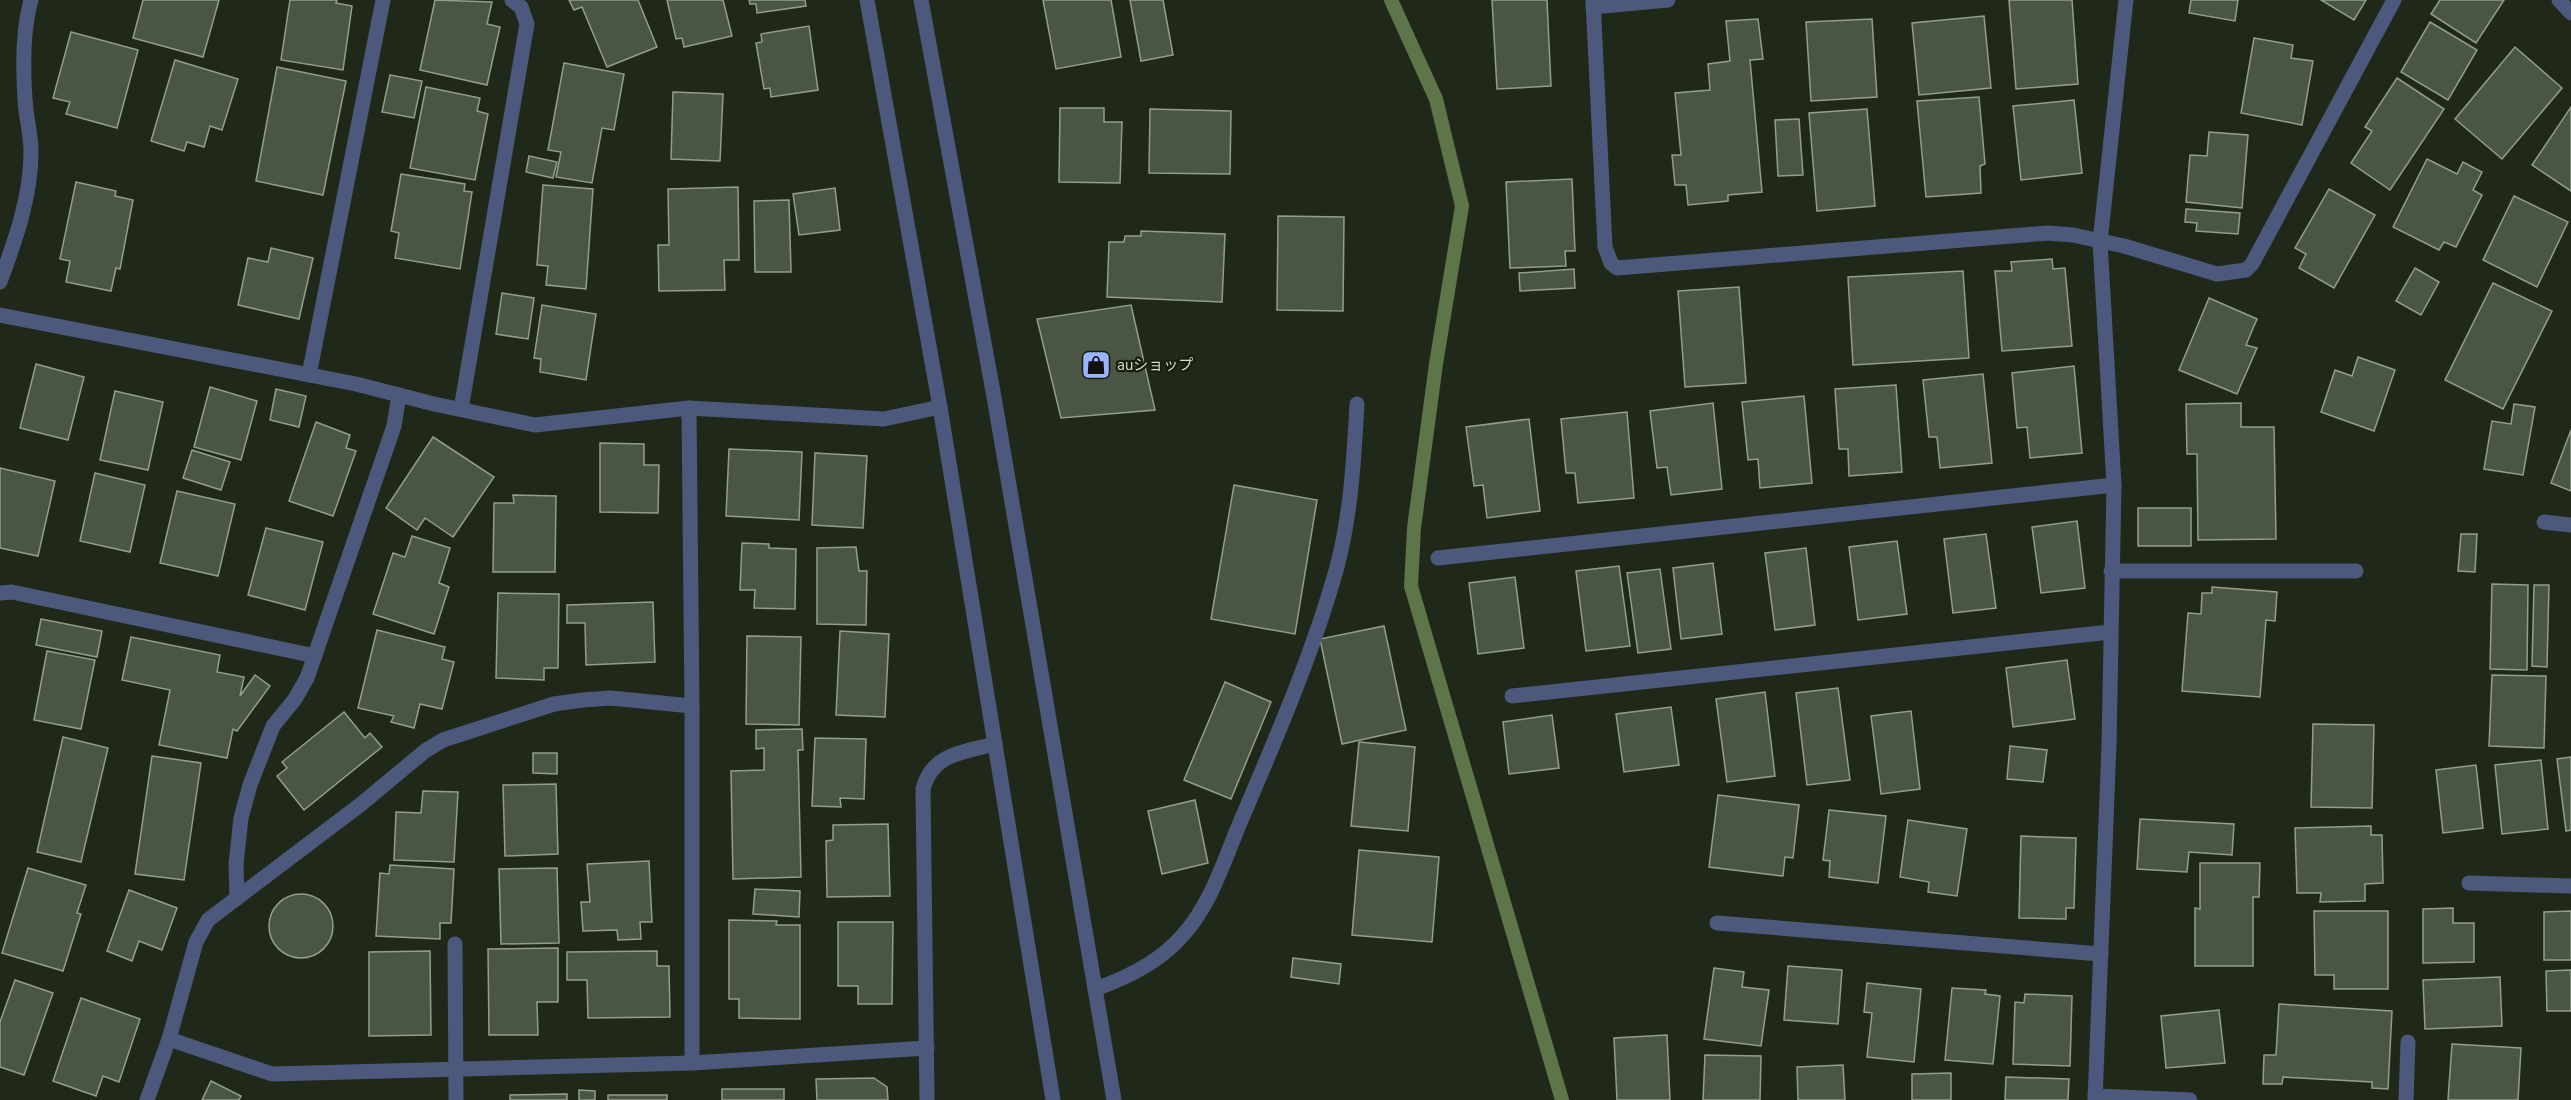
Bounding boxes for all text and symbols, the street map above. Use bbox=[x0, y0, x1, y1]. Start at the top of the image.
shop icon: auショップ bbox=[1080, 349, 1112, 381]
place label: auショップ bbox=[1117, 355, 1193, 375]

